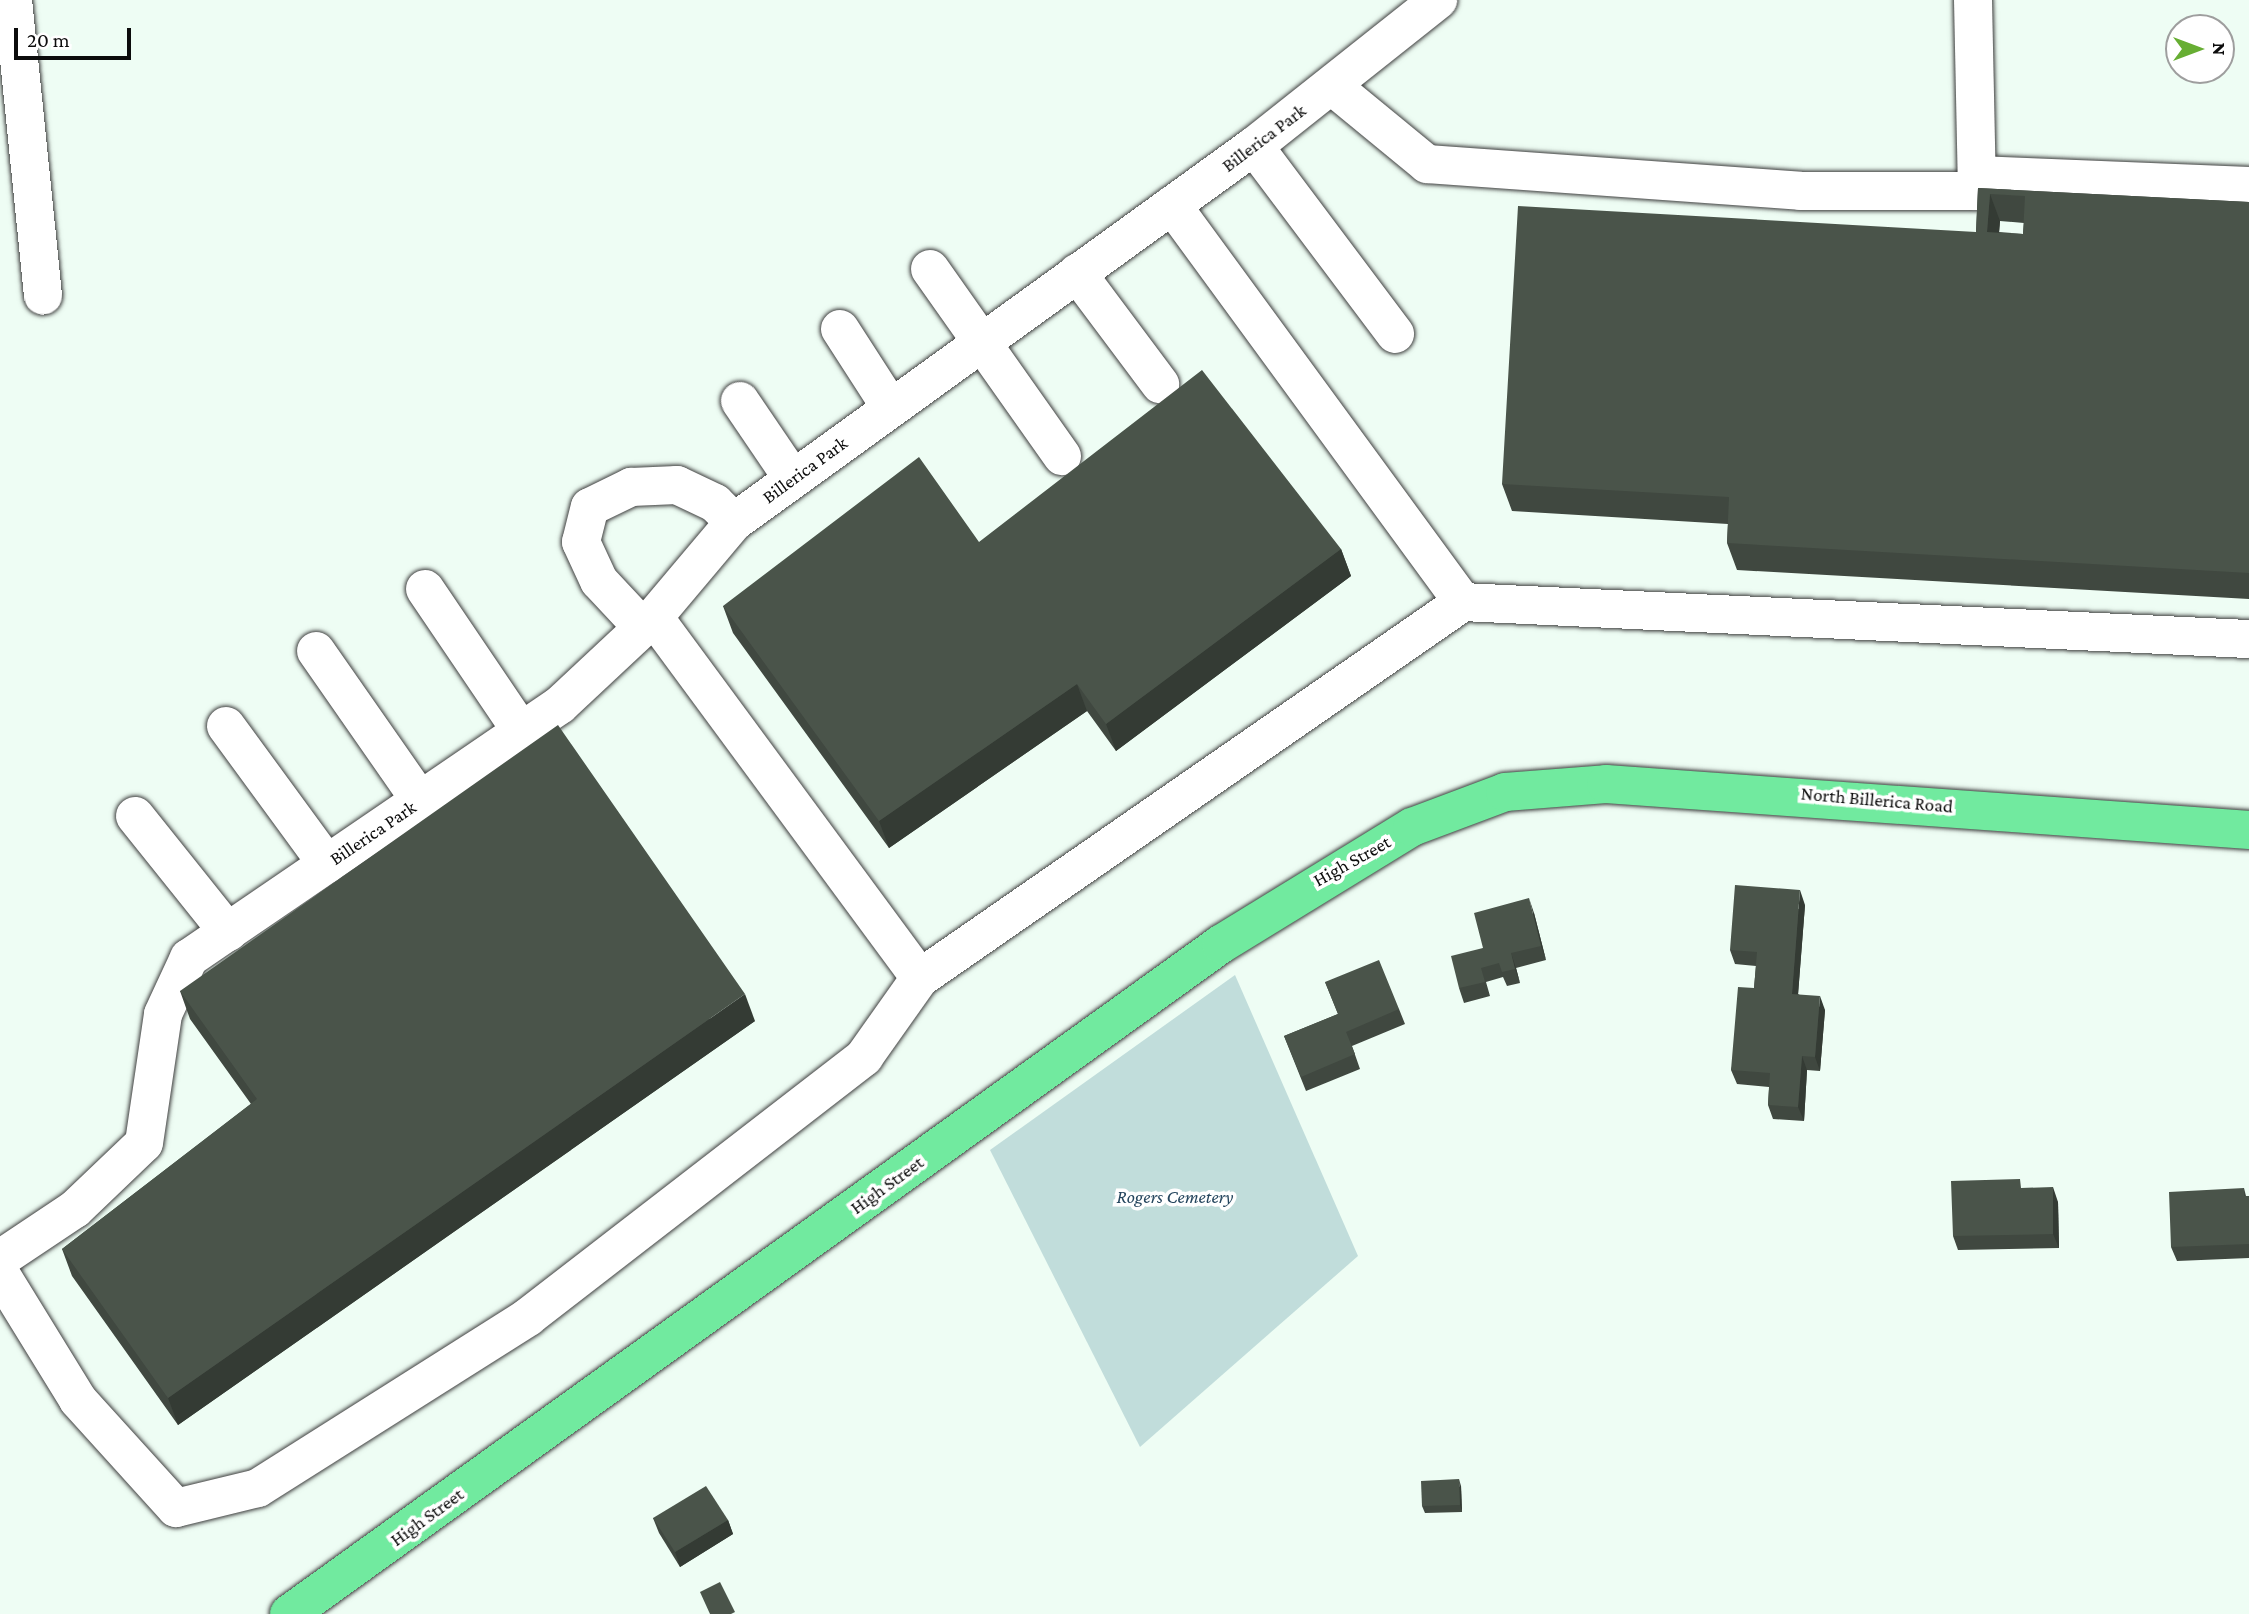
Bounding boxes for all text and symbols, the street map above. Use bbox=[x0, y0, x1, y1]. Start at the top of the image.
scale bar bbox=[18, 14, 135, 58]
north arrow bbox=[2165, 14, 2235, 84]
text: 20 m bbox=[27, 28, 70, 52]
text: N bbox=[2209, 43, 2230, 55]
street label: Billerica Park bbox=[1217, 99, 1311, 177]
street label: Billerica Park bbox=[758, 432, 852, 508]
street label: North Billerica Road bbox=[1800, 782, 1954, 818]
street label: Billerica Park bbox=[325, 796, 421, 870]
street label: High Street bbox=[1309, 830, 1395, 892]
street label: High Street bbox=[846, 1151, 928, 1219]
park label: Rogers Cemetery bbox=[1116, 1186, 1234, 1208]
street label: High Street bbox=[386, 1483, 468, 1551]

